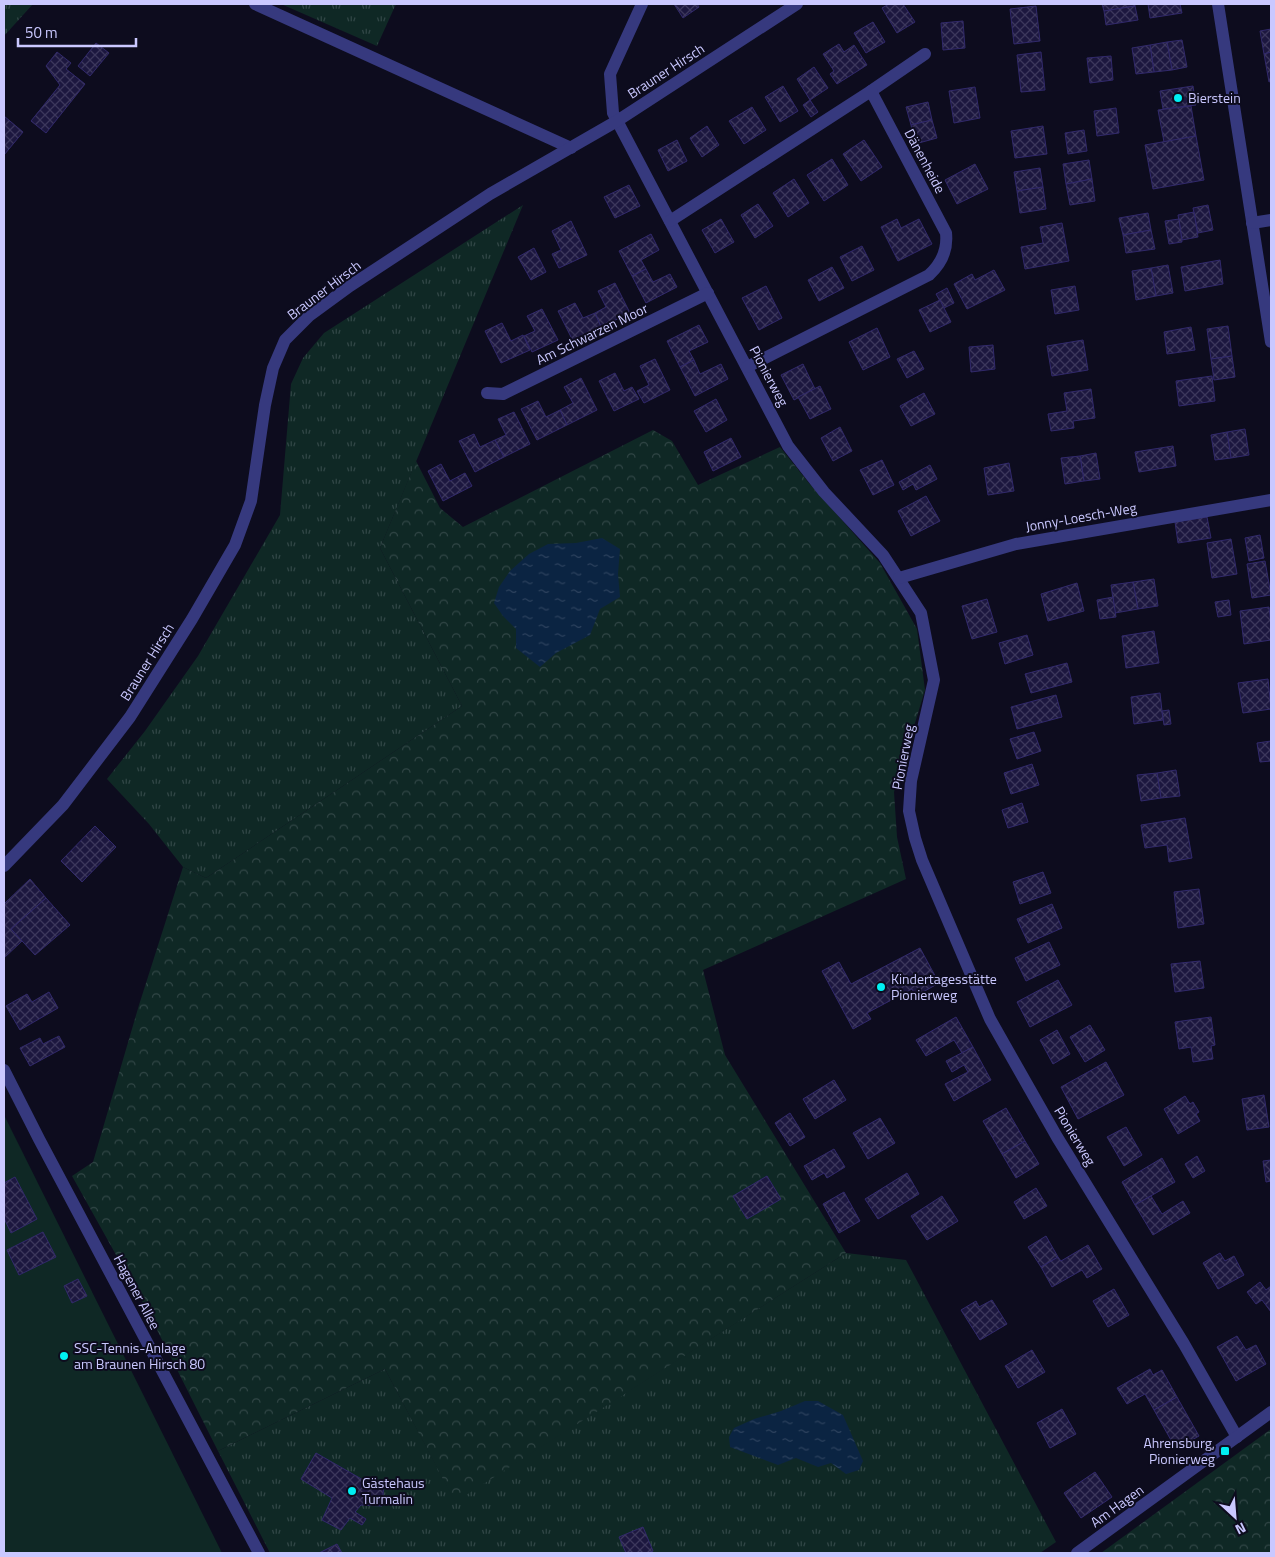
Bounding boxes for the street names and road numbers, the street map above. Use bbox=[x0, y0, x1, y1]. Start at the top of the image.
street label: Brauner Hirsch bbox=[623, 38, 708, 103]
street label: Dänenheide bbox=[900, 125, 951, 197]
street label: Brauner Hirsch bbox=[282, 255, 365, 324]
street label: Am Schwarzen Moor bbox=[532, 297, 651, 370]
street label: Pionierweg bbox=[745, 342, 794, 410]
street label: Jonny-Loesch-Weg bbox=[1024, 496, 1138, 537]
street label: Brauner Hirsch bbox=[114, 619, 179, 705]
street label: Pionierweg bbox=[886, 722, 919, 791]
street label: Pionierweg bbox=[1049, 1102, 1101, 1169]
street label: Hagener Allee bbox=[109, 1251, 166, 1333]
street label: Am Hagen bbox=[1086, 1479, 1148, 1532]

